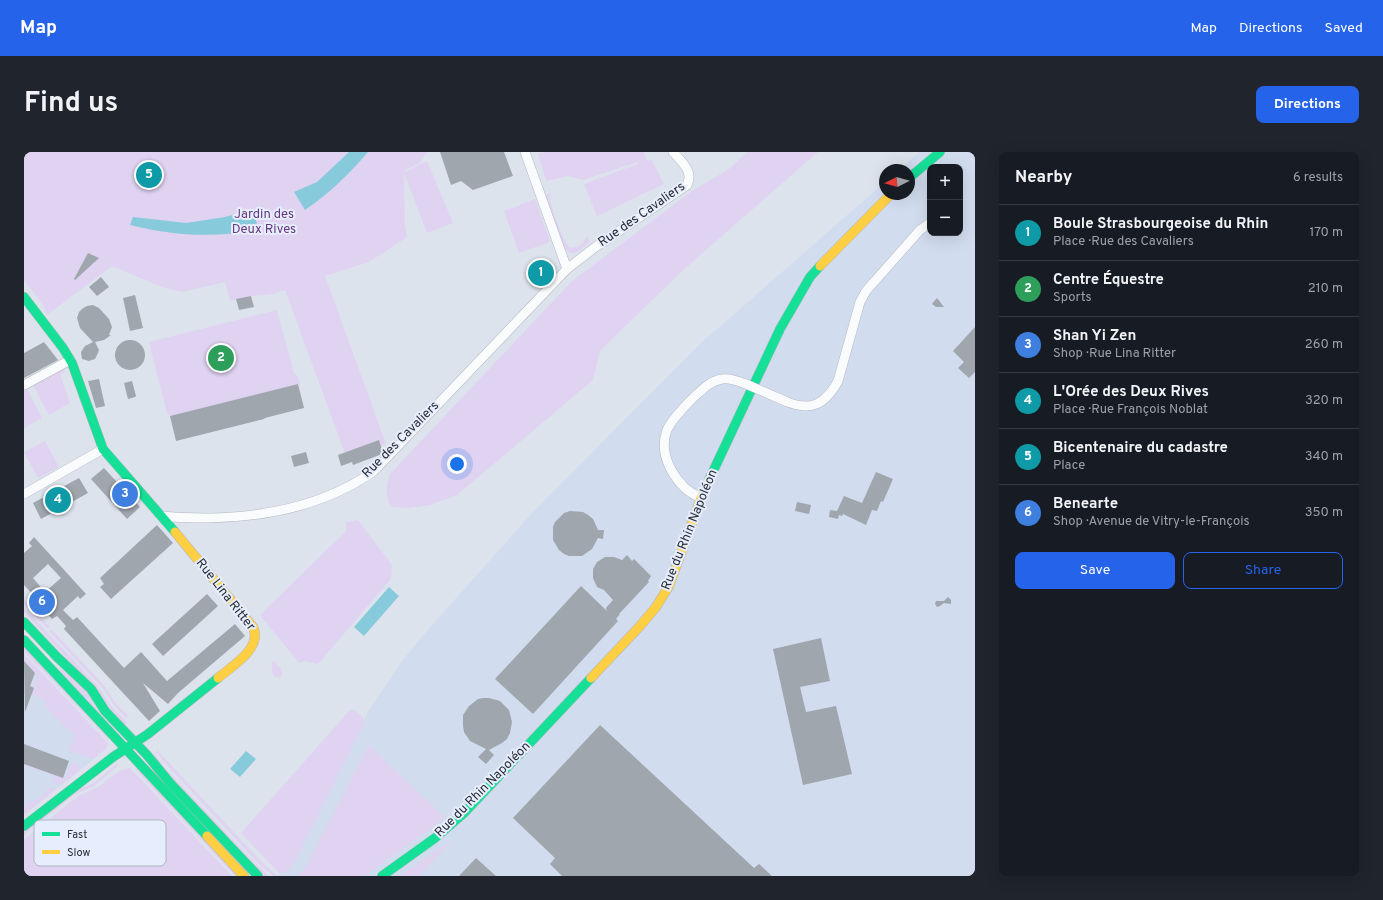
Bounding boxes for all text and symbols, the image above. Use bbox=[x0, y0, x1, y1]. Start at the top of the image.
text: Map bbox=[20, 16, 57, 40]
text: Map bbox=[1191, 20, 1217, 37]
text: Directions bbox=[1239, 20, 1303, 37]
text: Saved bbox=[1325, 20, 1363, 37]
text: Find us bbox=[24, 86, 118, 122]
button: Directions bbox=[1256, 86, 1359, 123]
pin: 5 bbox=[136, 160, 162, 190]
north arrow bbox=[879, 164, 915, 200]
map controls bbox=[927, 164, 963, 236]
button: + bbox=[927, 164, 963, 200]
text: Nearby bbox=[1015, 167, 1072, 189]
text: 6 results bbox=[1293, 170, 1343, 186]
street label: Rue des Cavaliers bbox=[595, 179, 689, 251]
button: − bbox=[927, 200, 963, 236]
park label: Jardin des Deux Rives bbox=[232, 207, 296, 238]
text: Boule Strasbourgeoise du Rhin bbox=[1053, 215, 1268, 234]
text: 1 bbox=[1025, 225, 1031, 241]
text: 170 m bbox=[1309, 225, 1343, 241]
text: Place · Rue des Cavaliers bbox=[1053, 234, 1194, 250]
pin: 1 bbox=[528, 258, 554, 288]
text: Centre Équestre bbox=[1053, 271, 1164, 290]
text: 2 bbox=[1024, 281, 1032, 297]
text: 210 m bbox=[1308, 281, 1343, 297]
text: Sports bbox=[1053, 290, 1092, 306]
text: Shan Yi Zen bbox=[1053, 327, 1136, 346]
text: 3 bbox=[1024, 337, 1032, 353]
text: 260 m bbox=[1305, 337, 1343, 353]
pin: 2 bbox=[208, 343, 234, 373]
text: Shop · Rue Lina Ritter bbox=[1053, 346, 1176, 362]
text: L'Orée des Deux Rives bbox=[1053, 383, 1209, 402]
text: 4 bbox=[1024, 393, 1032, 409]
text: 320 m bbox=[1305, 393, 1343, 409]
street label: Rue des Cavaliers bbox=[359, 398, 443, 482]
text: Place · Rue François Noblat bbox=[1053, 402, 1208, 418]
text: Bicentenaire du cadastre bbox=[1053, 439, 1228, 458]
text: 5 bbox=[1024, 449, 1032, 465]
text: 340 m bbox=[1305, 449, 1343, 465]
your location bbox=[447, 454, 467, 474]
text: Place bbox=[1053, 458, 1085, 474]
street label: Rue du Rhin Napoléon bbox=[658, 467, 722, 593]
pin: 3 bbox=[112, 479, 138, 509]
pin: 4 bbox=[45, 485, 71, 515]
text: Benearte bbox=[1053, 495, 1118, 514]
text: 6 bbox=[1024, 505, 1032, 521]
text: 350 m bbox=[1305, 505, 1343, 521]
text: Shop · Avenue de Vitry-le-François bbox=[1053, 514, 1250, 530]
button: Save bbox=[1015, 552, 1175, 589]
button: Share bbox=[1183, 552, 1343, 589]
street label: Rue Lina Ritter bbox=[192, 556, 258, 634]
pin: 6 bbox=[29, 587, 55, 617]
street label: Rue du Rhin Napoléon bbox=[432, 739, 534, 841]
legend bbox=[34, 820, 166, 866]
text: Fast bbox=[67, 828, 87, 842]
text: Slow bbox=[67, 846, 90, 860]

